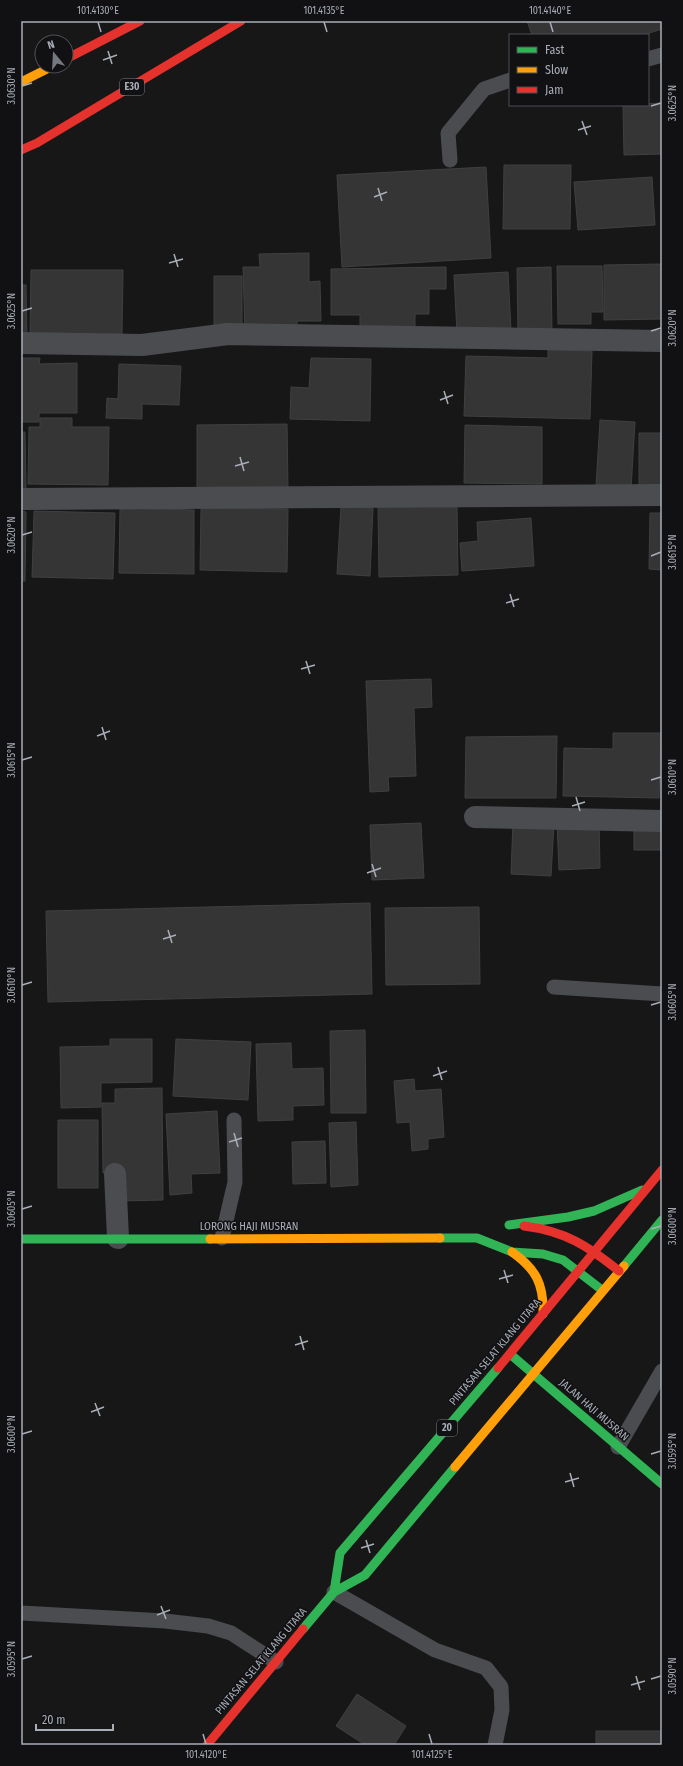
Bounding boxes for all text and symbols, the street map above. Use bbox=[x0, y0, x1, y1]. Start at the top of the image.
text: 101.4130°E bbox=[77, 5, 119, 17]
text: 101.4135°E bbox=[303, 5, 345, 17]
text: 101.4140°E bbox=[529, 5, 571, 17]
north arrow bbox=[34, 34, 74, 74]
legend bbox=[509, 34, 649, 106]
text: N bbox=[46, 38, 56, 52]
text: Fast bbox=[545, 43, 564, 57]
text: Slow bbox=[545, 63, 568, 77]
text: 3.0630°N bbox=[6, 67, 18, 105]
road number: E30 bbox=[120, 79, 144, 95]
text: Jam bbox=[545, 83, 563, 97]
text: 3.0625°N bbox=[667, 85, 679, 121]
text: 3.0625°N bbox=[6, 293, 18, 329]
text: 3.0620°N bbox=[667, 310, 679, 346]
text: 3.0620°N bbox=[6, 517, 18, 553]
text: 3.0615°N bbox=[667, 534, 679, 570]
text: 3.0615°N bbox=[6, 742, 18, 778]
text: 3.0610°N bbox=[667, 759, 679, 795]
text: 3.0610°N bbox=[6, 967, 18, 1003]
text: 3.0605°N bbox=[667, 983, 679, 1021]
text: 3.0605°N bbox=[6, 1190, 18, 1228]
text: 3.0600°N bbox=[667, 1207, 679, 1245]
street label: LORONG HAJI MUSRAN bbox=[200, 1220, 298, 1233]
street label: PINTASAN SELAT KLANG UTARA bbox=[447, 1296, 544, 1408]
street label: JALAN HAJI MUSRAN bbox=[557, 1376, 631, 1444]
text: 3.0600°N bbox=[6, 1415, 18, 1453]
road number: 20 bbox=[437, 1420, 457, 1436]
text: 3.0595°N bbox=[667, 1433, 679, 1469]
street label: PINTASAN SELAT KLANG UTARA bbox=[213, 1605, 310, 1717]
text: 3.0595°N bbox=[6, 1641, 18, 1677]
text: 3.0590°N bbox=[667, 1658, 679, 1695]
scale bar bbox=[36, 1706, 113, 1732]
text: 20 m bbox=[42, 1713, 66, 1727]
text: 101.4120°E bbox=[185, 1749, 227, 1761]
text: 101.4125°E bbox=[411, 1749, 453, 1761]

